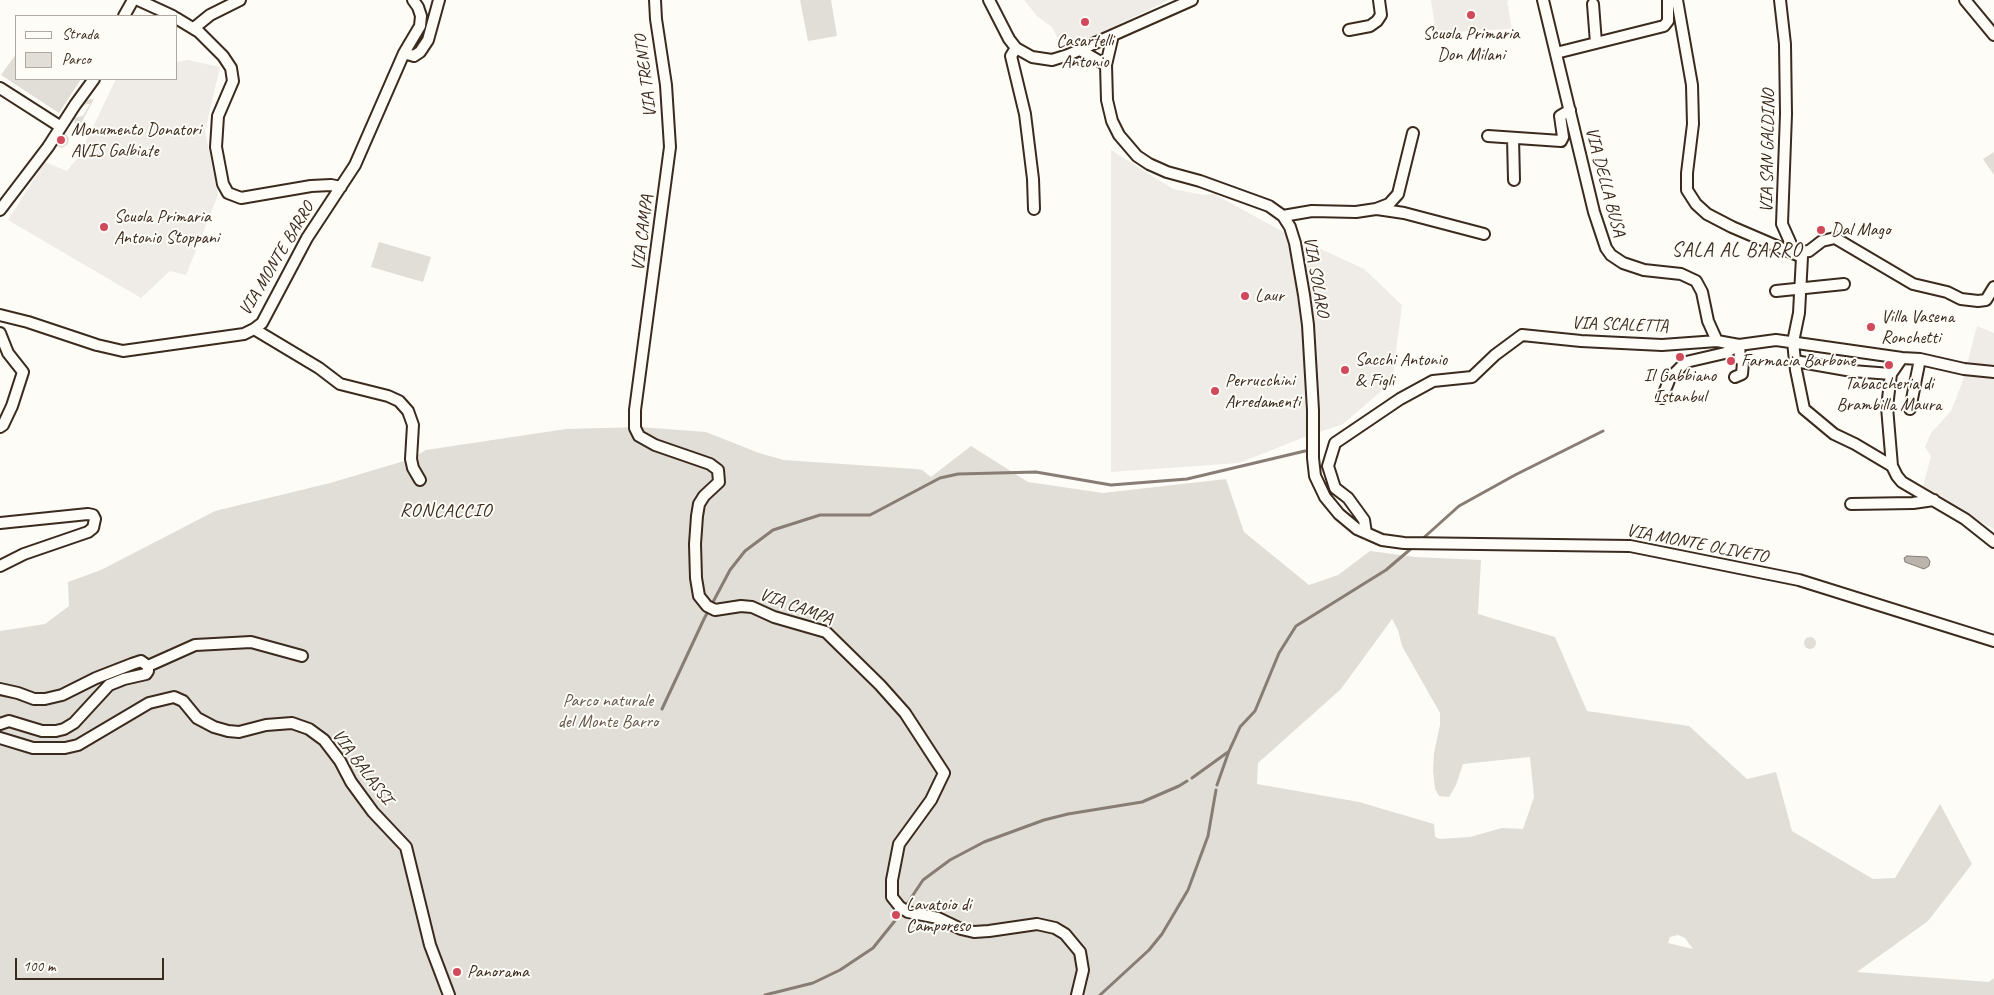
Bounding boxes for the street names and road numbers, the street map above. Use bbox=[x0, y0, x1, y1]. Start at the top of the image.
street label: VIA TRENTO bbox=[630, 33, 662, 119]
street label: VIA SAN GALDINO bbox=[1756, 89, 1780, 213]
street label: VIA DELLA BUSA bbox=[1580, 125, 1630, 239]
street label: VIA CAMPA bbox=[628, 194, 658, 272]
street label: VIA MONTE BARRO bbox=[235, 198, 319, 320]
street label: VIA SOLARO bbox=[1298, 235, 1334, 319]
street label: VIA SCALETTA bbox=[1571, 313, 1669, 337]
street label: VIA MONTE OLIVETO bbox=[1625, 520, 1769, 568]
street label: VIA CAMPA bbox=[757, 584, 835, 630]
street label: VIA BALASSI bbox=[327, 725, 397, 809]

